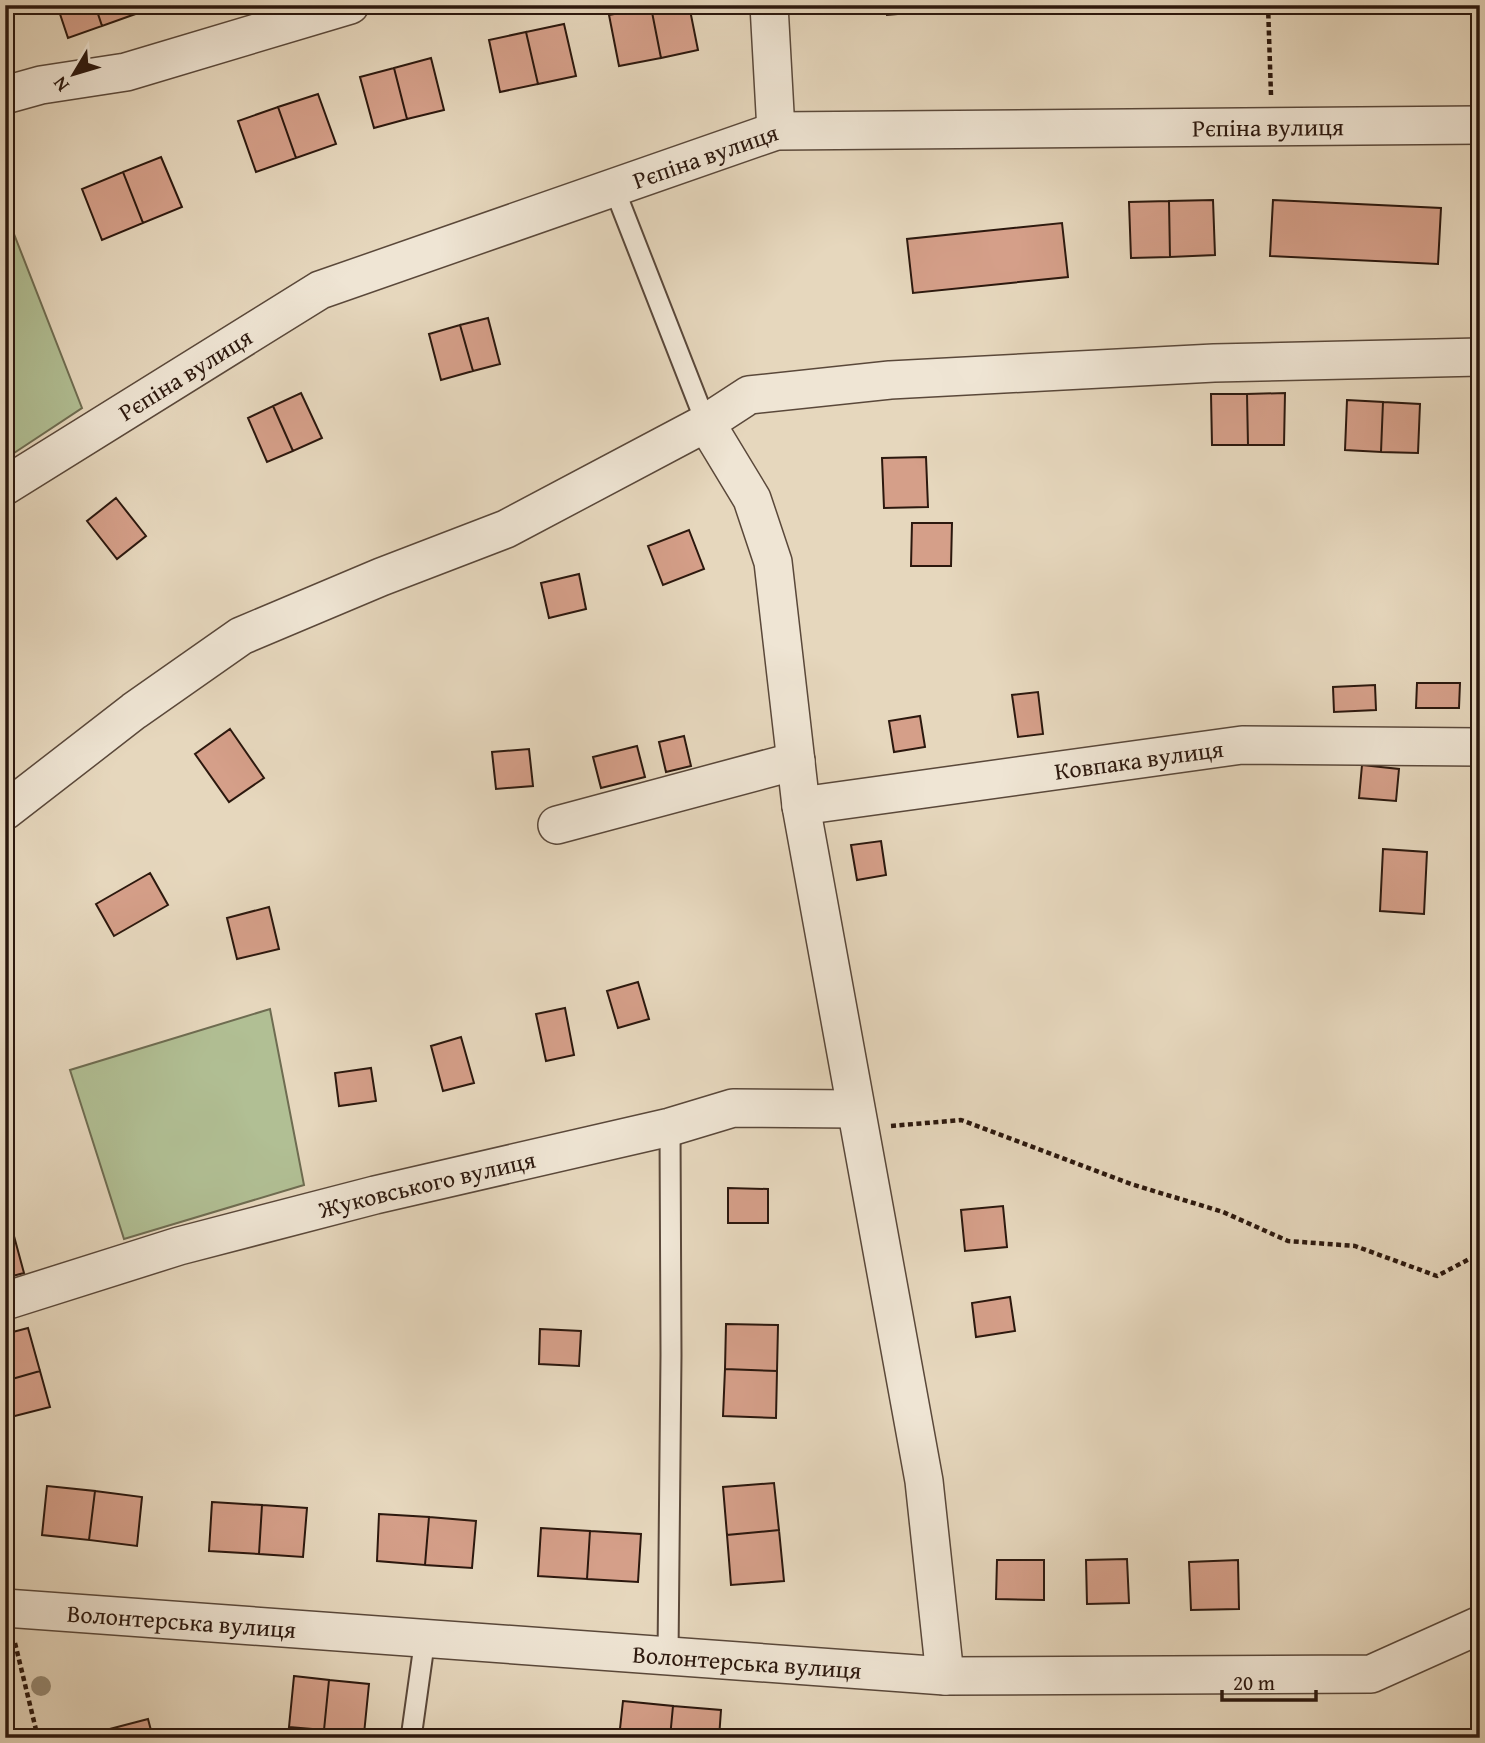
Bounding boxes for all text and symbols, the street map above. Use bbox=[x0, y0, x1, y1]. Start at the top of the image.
north arrow bbox=[38, 38, 108, 108]
text: N bbox=[45, 71, 76, 98]
street label: Рєпіна вулиця bbox=[1192, 109, 1344, 145]
street label: Рєпіна вулиця bbox=[628, 114, 783, 197]
street label: Рєпіна вулиця bbox=[111, 319, 259, 429]
street label: Ковпака вулиця bbox=[1052, 730, 1226, 788]
street label: Жуковського вулиця bbox=[314, 1141, 539, 1227]
street label: Волонтерська вулиця bbox=[66, 1595, 297, 1647]
street label: Волонтерська вулиця bbox=[631, 1636, 863, 1687]
scale bar bbox=[1222, 1659, 1317, 1703]
text: 20 m bbox=[1233, 1667, 1275, 1698]

